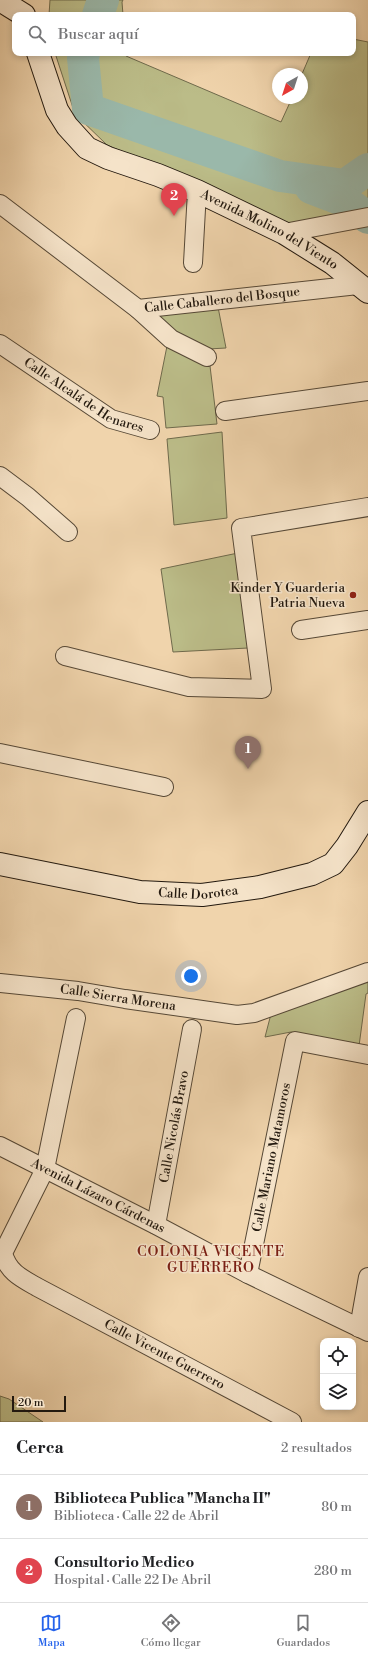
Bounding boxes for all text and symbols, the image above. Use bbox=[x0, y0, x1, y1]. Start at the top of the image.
search box bbox=[12, 12, 356, 56]
icon: search bbox=[26, 23, 48, 45]
text: Buscar aquí bbox=[58, 25, 139, 44]
north arrow bbox=[272, 68, 308, 104]
pin: 2 bbox=[161, 183, 187, 216]
street label: Avenida Molino del Viento bbox=[197, 186, 342, 273]
street label: Calle Caballero del Bosque bbox=[143, 283, 301, 316]
street label: Calle Alcalá de Henares bbox=[21, 354, 146, 436]
place label: Kinder Y Guarderia Patria Nueva bbox=[230, 580, 345, 611]
marker: Kinder Y Guarderia Patria Nueva bbox=[348, 590, 358, 600]
pin: 1 bbox=[235, 736, 261, 769]
street label: Calle Dorotea bbox=[158, 882, 239, 903]
your location bbox=[181, 966, 201, 986]
street label: Calle Sierra Morena bbox=[59, 981, 177, 1014]
street label: Calle Nicolás Bravo bbox=[156, 1069, 192, 1184]
street label: Calle Mariano Matamoros bbox=[249, 1081, 294, 1233]
street label: Avenida Lázaro Cárdenas bbox=[27, 1155, 168, 1237]
district label: COLONIA VICENTE GUERRERO bbox=[137, 1243, 285, 1277]
street label: Calle Vicente Guerrero bbox=[101, 1316, 228, 1393]
map controls bbox=[320, 1338, 356, 1410]
button: locate bbox=[320, 1338, 356, 1374]
button: layers bbox=[320, 1374, 356, 1410]
scale bar bbox=[12, 1394, 66, 1413]
text: 20 m bbox=[18, 1396, 43, 1410]
text: Cerca bbox=[16, 1437, 64, 1459]
text: 2 resultados bbox=[281, 1440, 352, 1456]
text: Biblioteca Publica "Mancha II" bbox=[54, 1489, 271, 1508]
text: 1 bbox=[26, 1499, 32, 1515]
text: 80 m bbox=[321, 1499, 352, 1515]
text: Biblioteca · Calle 22 de Abril bbox=[54, 1508, 219, 1524]
text: Consultorio Medico bbox=[54, 1553, 194, 1572]
text: 2 bbox=[25, 1563, 33, 1579]
text: 280 m bbox=[314, 1563, 352, 1579]
text: Hospital · Calle 22 De Abril bbox=[54, 1572, 211, 1588]
tab: Mapa bbox=[38, 1612, 65, 1650]
tab: Cómo llegar bbox=[141, 1612, 201, 1650]
tab: Guardados bbox=[276, 1612, 330, 1650]

